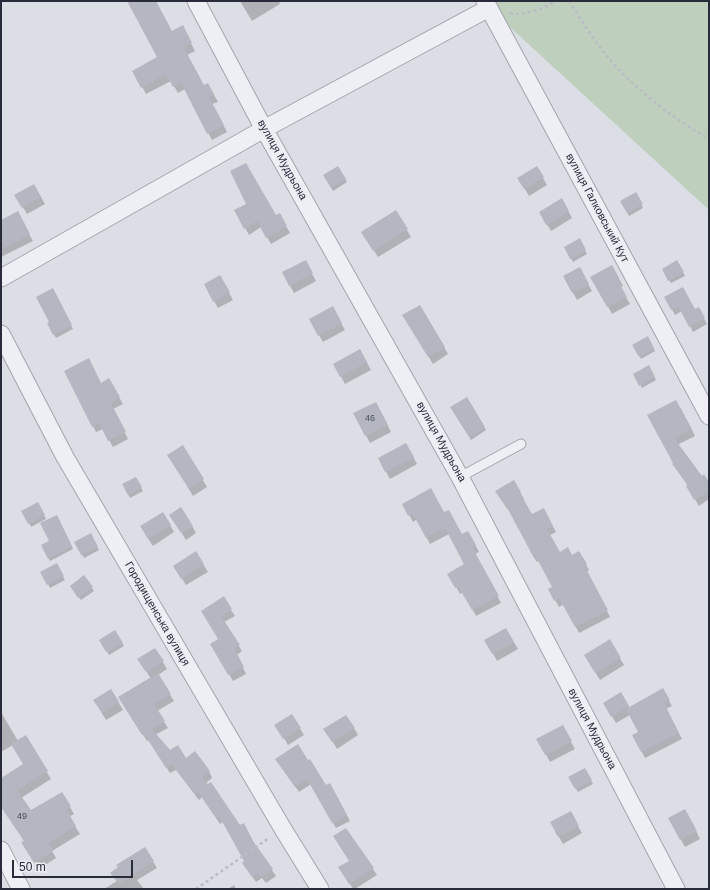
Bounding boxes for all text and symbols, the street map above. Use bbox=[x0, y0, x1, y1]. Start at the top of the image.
street label: вулиця Мудрьона bbox=[254, 118, 310, 202]
street label: вулиця Галковський Кут bbox=[563, 151, 631, 265]
street label: вулиця Мудрьона bbox=[413, 400, 469, 484]
house number: 46 bbox=[365, 414, 375, 424]
street label: Городищенська вулиця bbox=[122, 560, 192, 668]
street label: вулиця Мудрьона bbox=[565, 686, 619, 772]
house number: 49 bbox=[17, 812, 27, 822]
scale bar bbox=[14, 852, 135, 878]
text: 50 m bbox=[19, 860, 46, 874]

